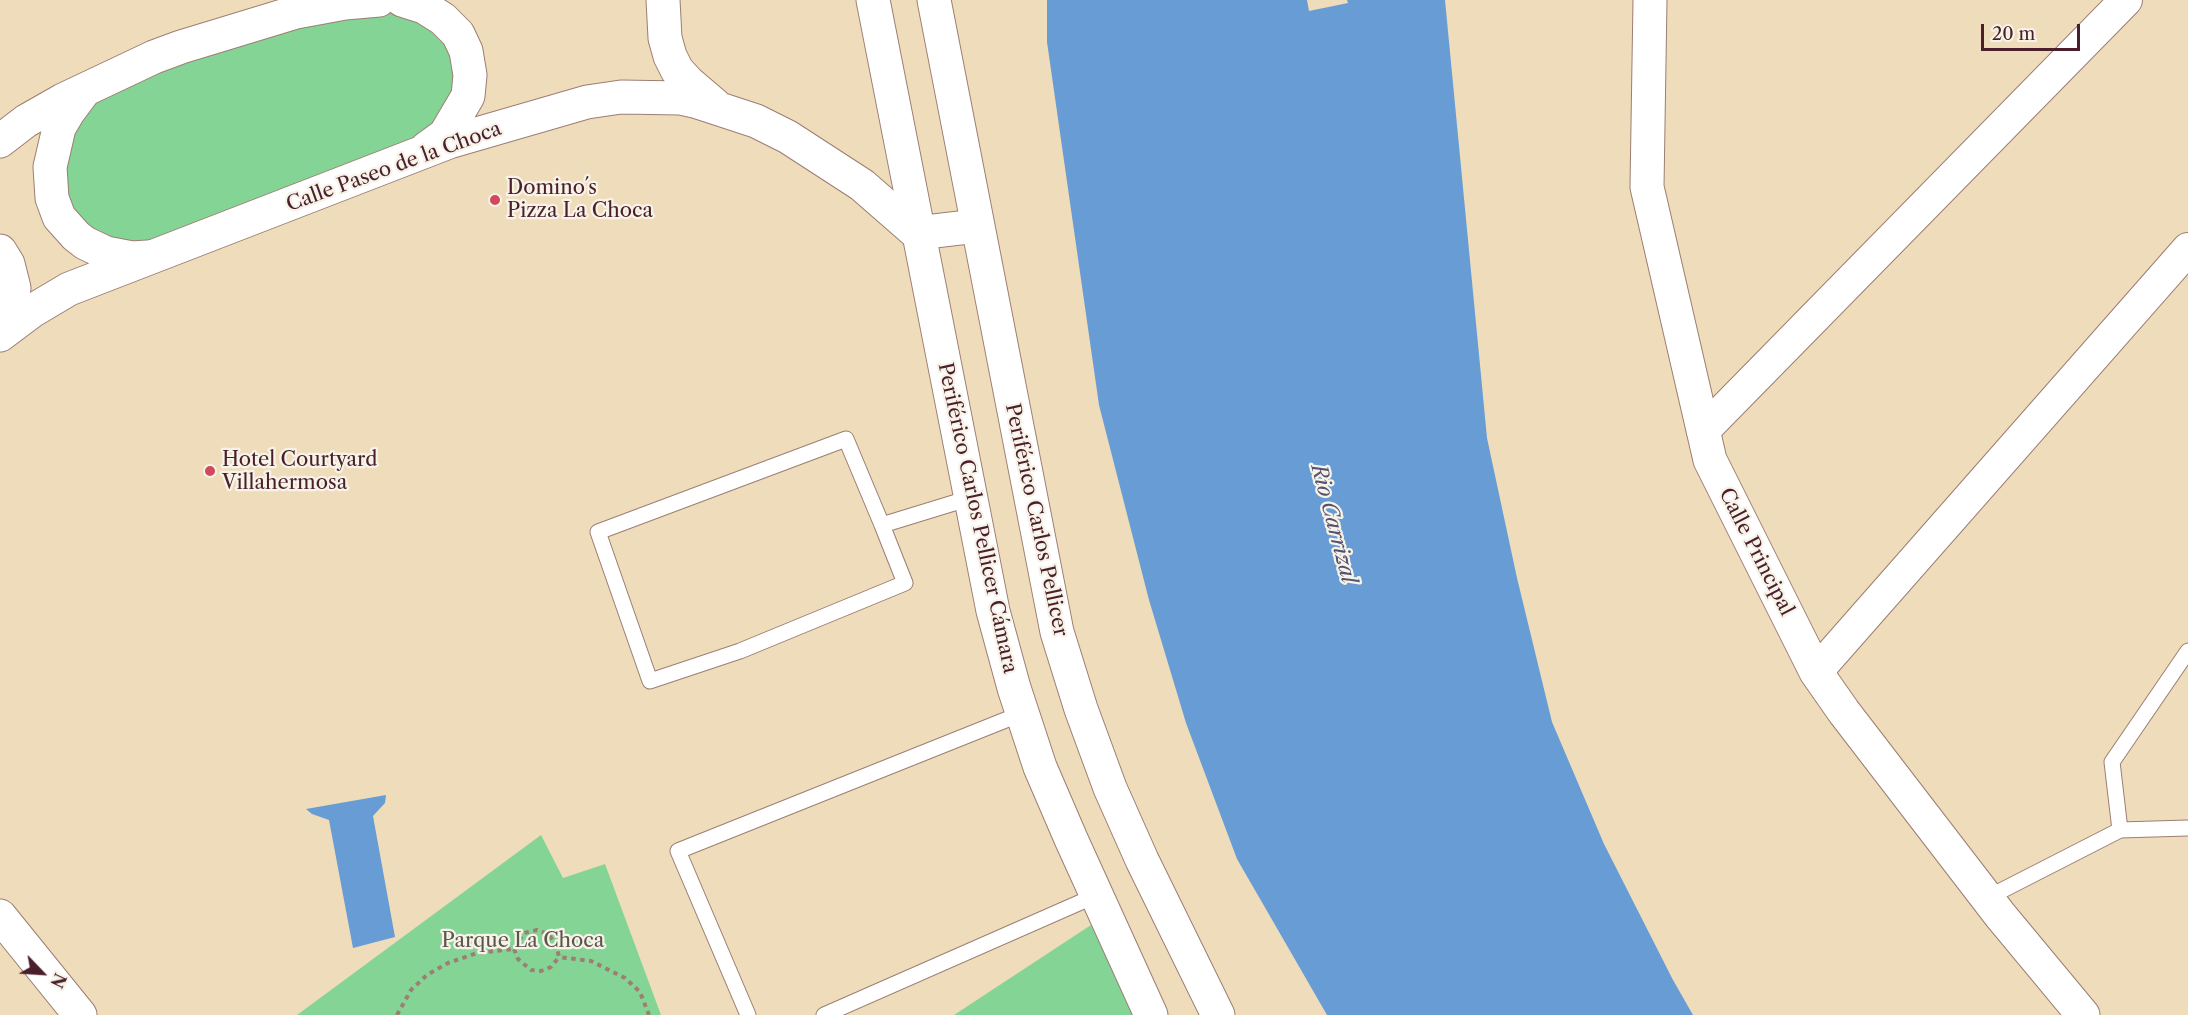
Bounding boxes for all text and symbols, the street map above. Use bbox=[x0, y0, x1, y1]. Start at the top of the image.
scale bar bbox=[1984, 12, 2083, 50]
text: 20 m bbox=[1992, 23, 2035, 45]
street label: Calle Paseo de la Choca bbox=[283, 117, 505, 217]
place label: Domino´s Pizza La Choca bbox=[507, 176, 653, 223]
marker: Domino´s Pizza La Choca bbox=[488, 193, 502, 207]
street label: Periférico Carlos Pellicer Cámara bbox=[932, 360, 1022, 676]
street label: Periférico Carlos Pellicer bbox=[1000, 401, 1072, 639]
place label: Hotel Courtyard Villahermosa bbox=[222, 448, 377, 495]
water label: Rio Carrizal bbox=[1305, 461, 1361, 587]
marker: Hotel Courtyard Villahermosa bbox=[203, 464, 217, 478]
street label: Calle Principal bbox=[1714, 484, 1798, 620]
park label: Parque La Choca bbox=[442, 929, 604, 953]
north arrow bbox=[12, 943, 72, 1003]
text: N bbox=[46, 970, 70, 991]

